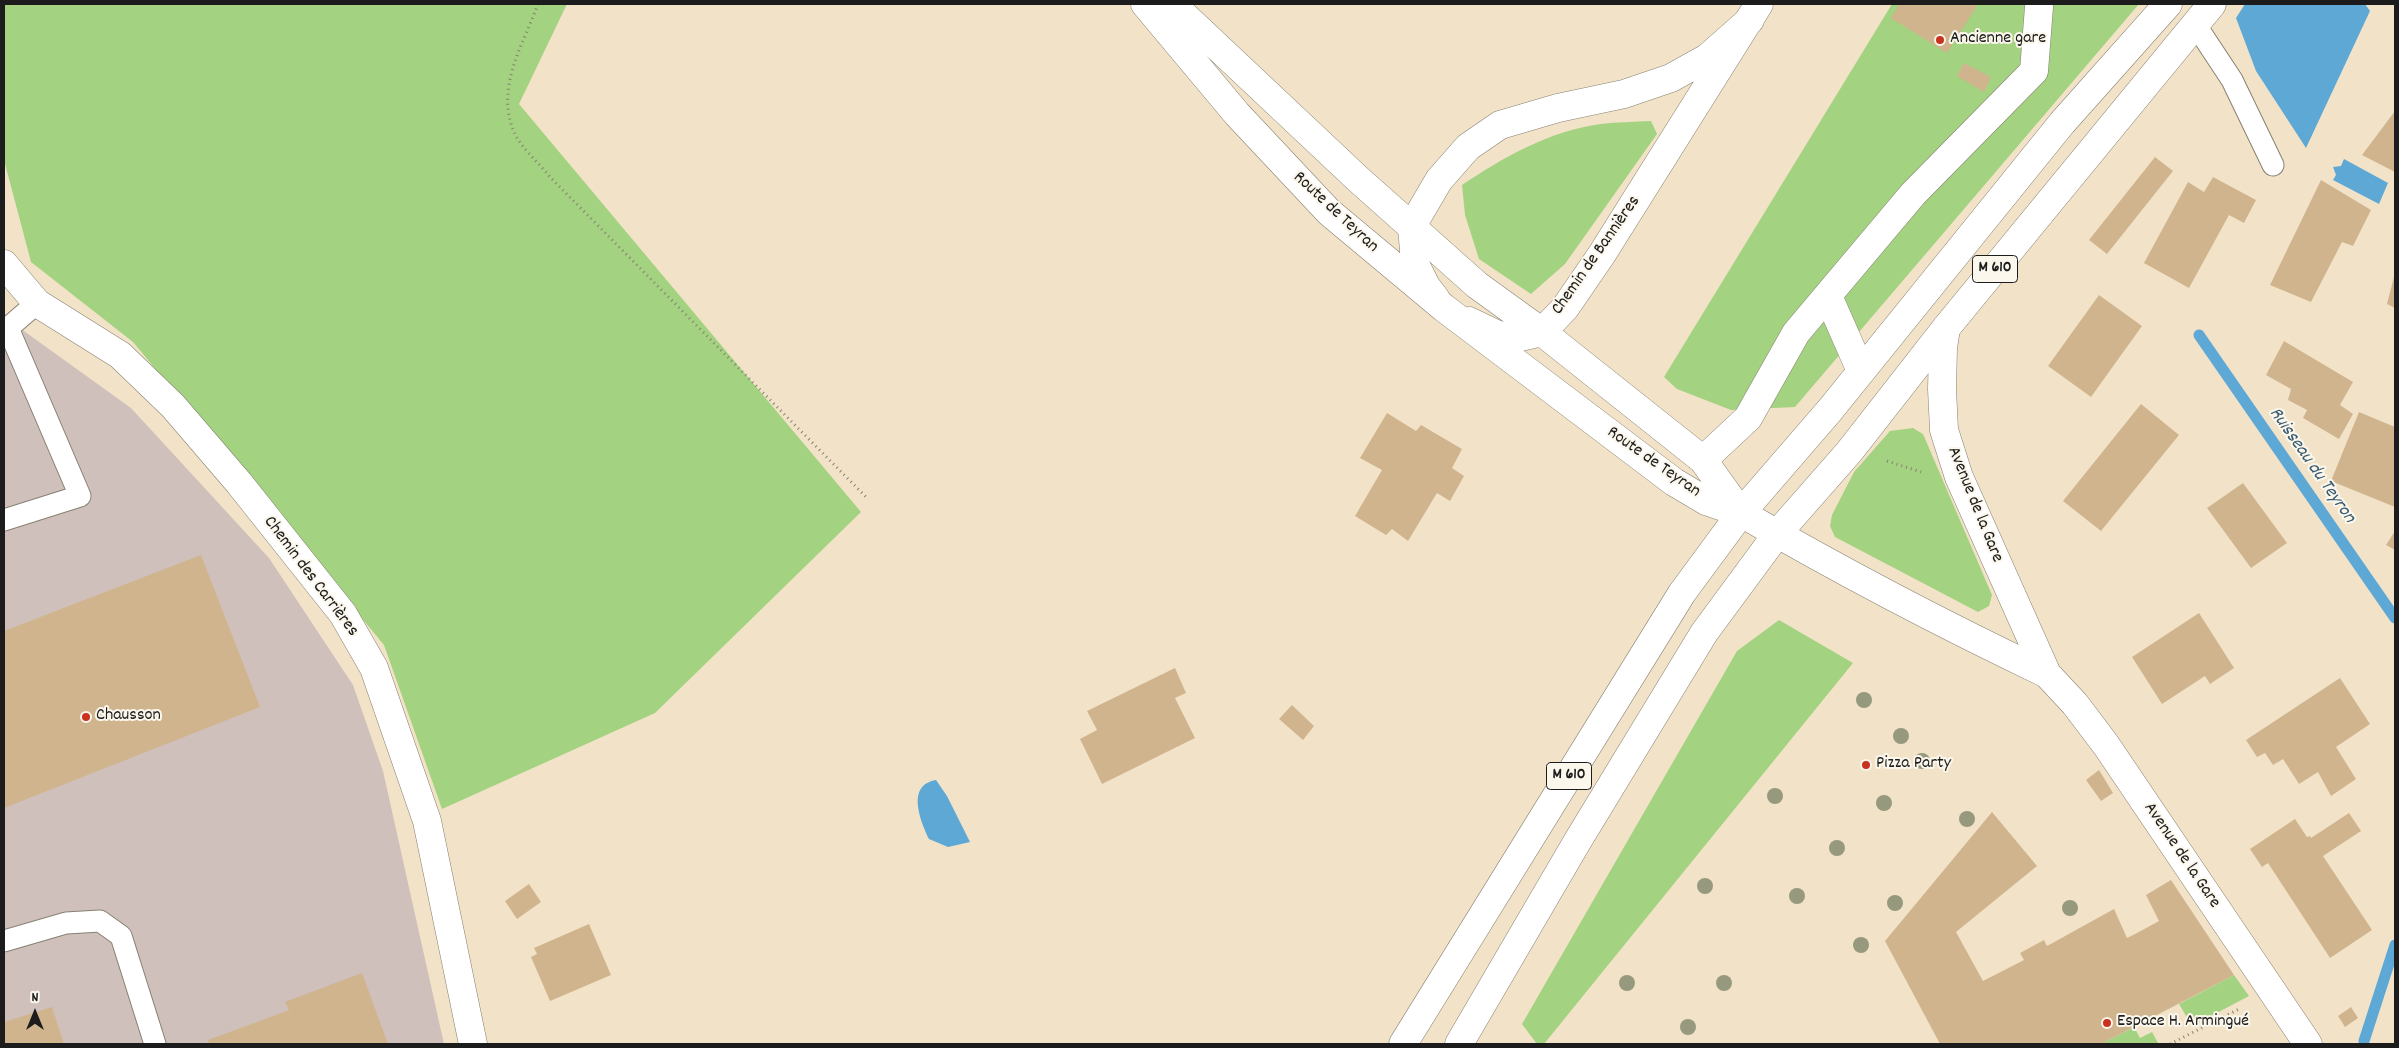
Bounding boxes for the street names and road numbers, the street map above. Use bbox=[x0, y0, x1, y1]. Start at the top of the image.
street label: Route de Teyran bbox=[1288, 168, 1382, 258]
street label: Chemin de Bannières bbox=[1548, 192, 1646, 320]
road number: M 610 bbox=[1972, 255, 2018, 282]
street label: Route de Teyran bbox=[1602, 423, 1704, 503]
street label: Avenue de la Gare bbox=[1941, 444, 2007, 566]
street label: Chemin des Carrières bbox=[258, 513, 362, 641]
road number: M 610 bbox=[1546, 762, 1592, 789]
street label: Avenue de la Gare bbox=[2138, 799, 2224, 913]

